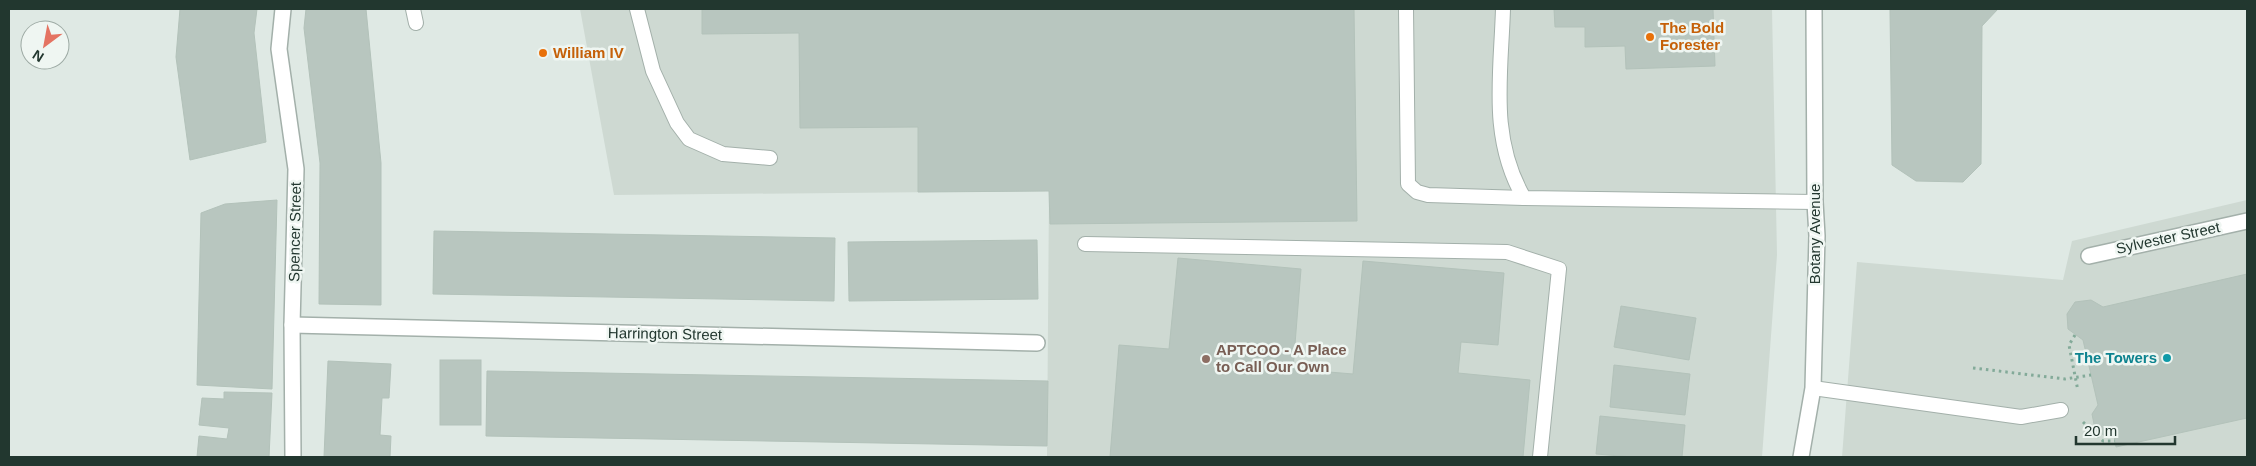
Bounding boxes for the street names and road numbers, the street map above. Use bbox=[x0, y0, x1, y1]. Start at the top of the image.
street label: Spencer Street bbox=[285, 181, 304, 282]
street label: Botany Avenue bbox=[1806, 184, 1823, 284]
street label: Sylvester Street bbox=[2114, 218, 2222, 257]
street label: Harrington Street bbox=[608, 324, 723, 343]

